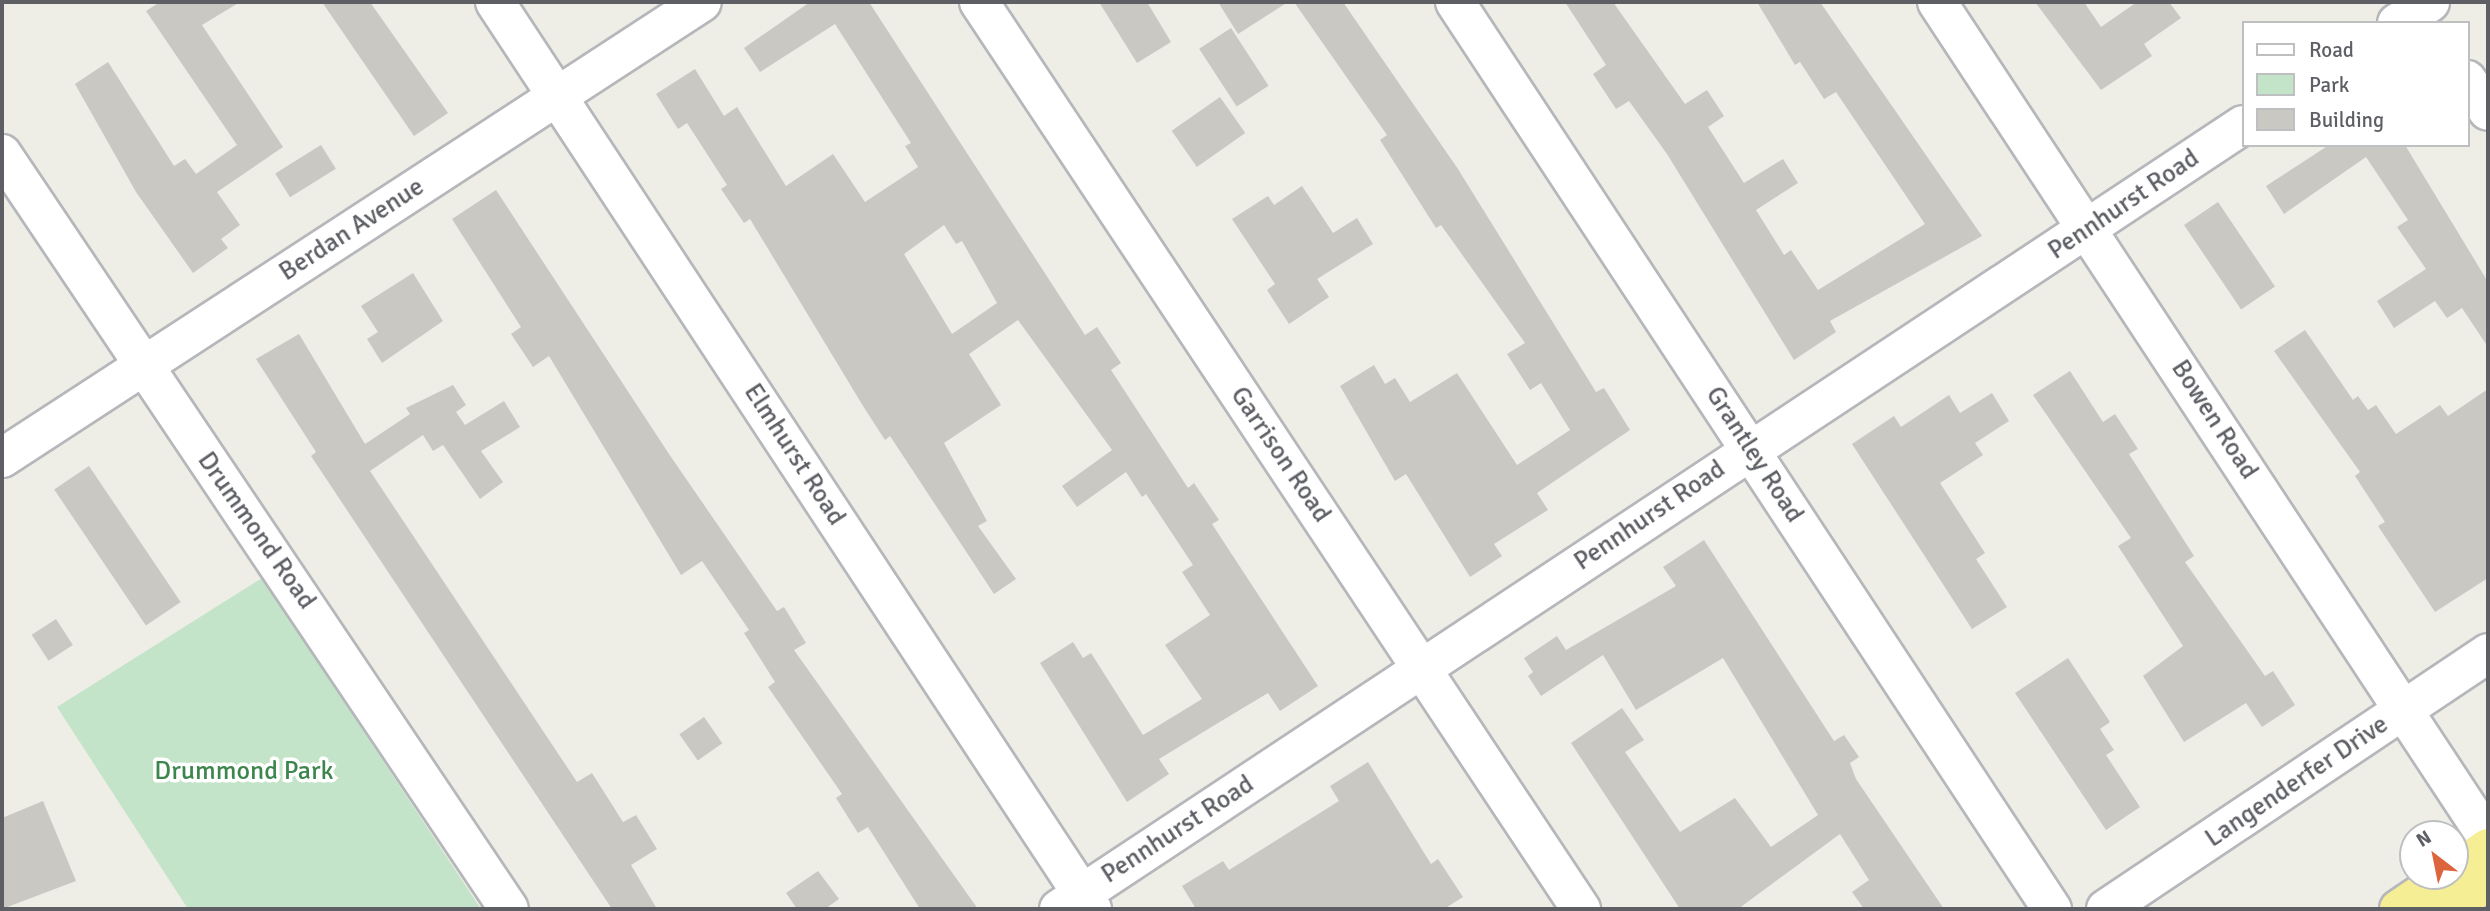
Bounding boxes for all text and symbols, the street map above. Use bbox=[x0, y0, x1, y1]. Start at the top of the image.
legend bbox=[2242, 21, 2469, 147]
text: Road bbox=[2309, 37, 2354, 63]
text: Park bbox=[2309, 72, 2349, 98]
text: Building bbox=[2309, 107, 2384, 133]
street label: Pennhurst Road bbox=[2043, 143, 2205, 267]
street label: Berdan Avenue bbox=[274, 172, 430, 288]
street label: Bowen Road bbox=[2164, 354, 2264, 486]
street label: Elmhurst Road bbox=[737, 378, 851, 532]
street label: Garrison Road bbox=[1223, 381, 1337, 529]
street label: Grantley Road bbox=[1698, 381, 1810, 529]
street label: Drummond Road bbox=[190, 446, 322, 616]
street label: Pennhurst Road bbox=[1569, 454, 1731, 578]
street label: Langenderfer Drive bbox=[2200, 709, 2394, 855]
park label: Drummond Park bbox=[154, 756, 334, 788]
street label: Pennhurst Road bbox=[1096, 769, 1260, 891]
north arrow bbox=[2399, 820, 2469, 890]
text: N bbox=[2412, 825, 2436, 853]

